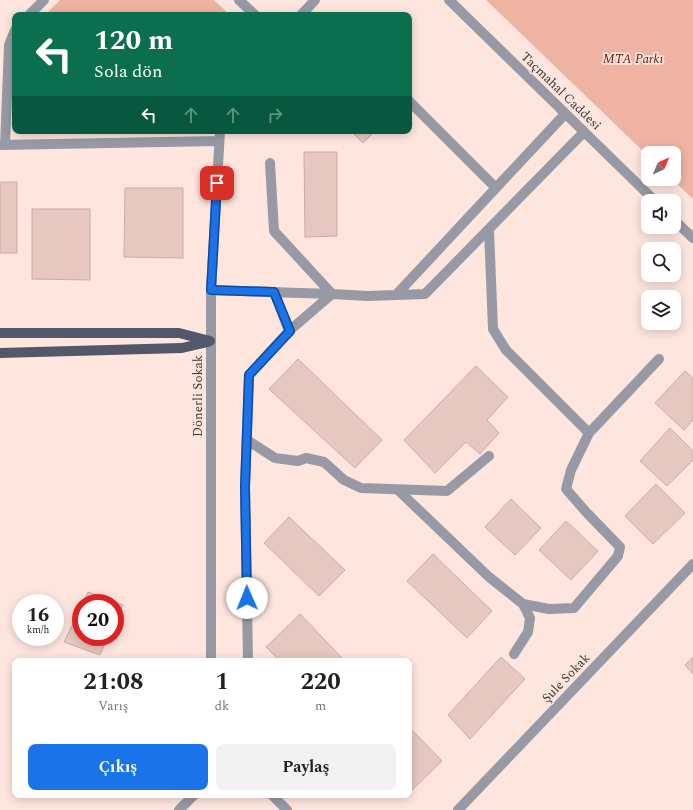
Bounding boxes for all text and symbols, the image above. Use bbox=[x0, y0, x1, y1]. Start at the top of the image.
text: 120 m bbox=[94, 19, 173, 62]
icon: left bbox=[28, 28, 80, 80]
street label: Taçmahal Caddesi bbox=[516, 47, 606, 135]
park label: MTA Parkı bbox=[603, 49, 664, 69]
text: Sola dön bbox=[94, 58, 163, 85]
icon: left bbox=[138, 104, 160, 126]
icon: ahead bbox=[180, 104, 202, 126]
icon: ahead bbox=[222, 104, 244, 126]
icon: right bbox=[264, 104, 286, 126]
north arrow bbox=[641, 146, 681, 186]
map controls bbox=[641, 146, 681, 330]
pin bbox=[200, 166, 234, 200]
icon: arrive bbox=[206, 172, 228, 194]
button: sound bbox=[641, 194, 681, 234]
button: search bbox=[641, 242, 681, 282]
button: layers bbox=[641, 290, 681, 330]
street label: Dönerli Sokak bbox=[188, 355, 208, 437]
position arrow bbox=[226, 577, 268, 619]
speed limit sign: 20 bbox=[72, 594, 124, 646]
text: 16 bbox=[27, 600, 49, 630]
text: km/h bbox=[27, 622, 49, 638]
street label: Şule Sokak bbox=[537, 649, 595, 707]
text: 21:08 bbox=[83, 664, 143, 700]
text: 1 bbox=[215, 664, 229, 700]
text: 220 bbox=[300, 664, 341, 700]
text: Varış bbox=[98, 696, 128, 716]
text: dk bbox=[215, 696, 229, 716]
text: m bbox=[315, 696, 326, 716]
button: Çıkış bbox=[28, 744, 208, 790]
button: Paylaş bbox=[216, 744, 396, 790]

